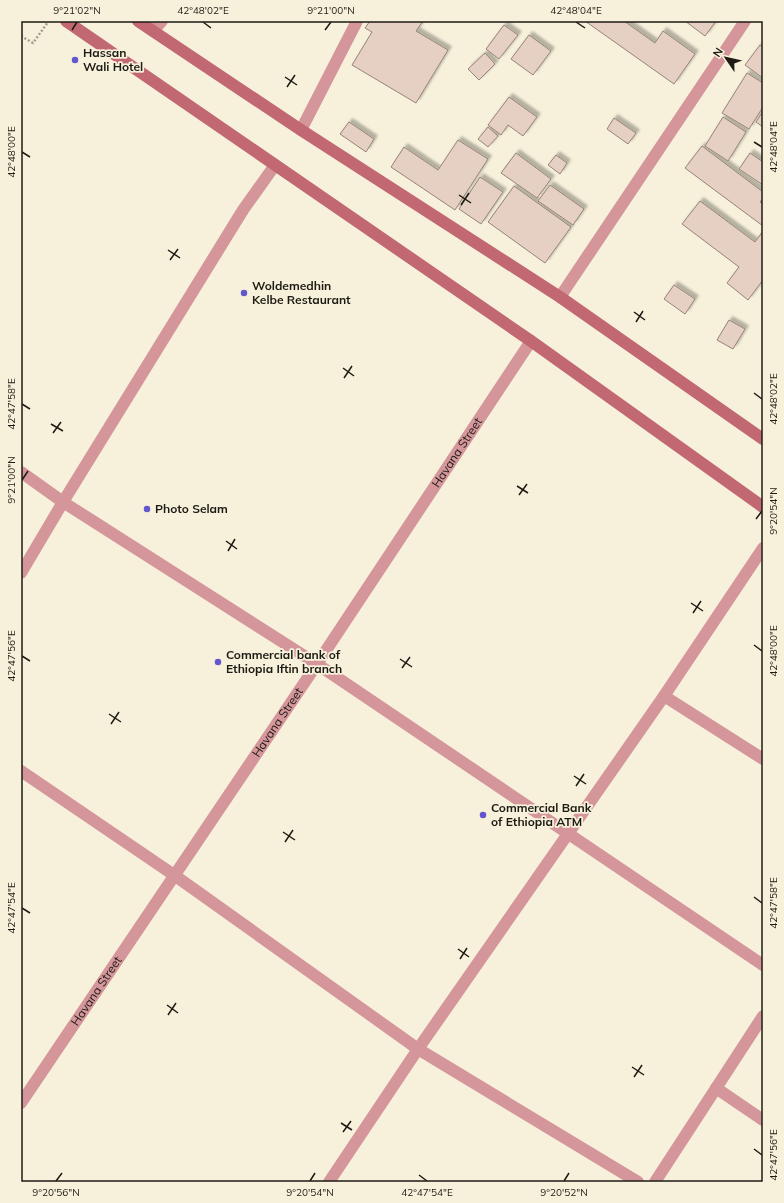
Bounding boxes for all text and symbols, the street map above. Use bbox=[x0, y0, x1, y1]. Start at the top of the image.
text: 9°21'02"N bbox=[53, 4, 101, 17]
text: 42°48'02"E bbox=[177, 4, 229, 17]
text: 9°21'00"N bbox=[307, 4, 355, 17]
text: 42°48'04"E bbox=[550, 4, 602, 17]
north arrow bbox=[706, 38, 746, 78]
place label: Hassan Wali Hotel bbox=[83, 45, 143, 74]
text: N bbox=[710, 45, 726, 60]
marker: Hassan Wali Hotel bbox=[70, 55, 80, 65]
text: 42°48'04"E bbox=[767, 121, 780, 173]
text: 42°48'00"E bbox=[5, 126, 18, 178]
place label: Woldemedhin Kelbe Restaurant bbox=[252, 278, 351, 307]
marker: Woldemedhin Kelbe Restaurant bbox=[239, 288, 249, 298]
text: 42°48'02"E bbox=[767, 373, 780, 425]
text: 42°47'58"E bbox=[5, 378, 18, 430]
street label: Havana Street bbox=[428, 415, 485, 490]
text: 9°21'00"N bbox=[5, 456, 18, 504]
text: 9°20'54"N bbox=[767, 487, 780, 535]
place label: Photo Selam bbox=[155, 501, 228, 516]
marker: Photo Selam bbox=[142, 504, 152, 514]
text: 42°48'00"E bbox=[767, 625, 780, 677]
text: 42°47'56"E bbox=[5, 630, 18, 682]
place label: Commercial bank of Ethiopia Iftin branch bbox=[226, 647, 342, 676]
marker: Commercial bank of Ethiopia Iftin branch bbox=[213, 657, 223, 667]
street label: Havana Street bbox=[248, 685, 306, 760]
place label: Commercial Bank of Ethiopia ATM bbox=[491, 800, 592, 829]
marker: Commercial Bank of Ethiopia ATM bbox=[478, 810, 488, 820]
text: 42°47'58"E bbox=[767, 877, 780, 929]
text: 42°47'54"E bbox=[5, 882, 18, 934]
street label: Havana Street bbox=[67, 953, 125, 1028]
text: 42°47'56"E bbox=[767, 1129, 780, 1181]
text: 9°20'56"N bbox=[32, 1186, 80, 1199]
text: 9°20'54"N bbox=[286, 1186, 334, 1199]
text: 42°47'54"E bbox=[401, 1186, 453, 1199]
text: 9°20'52"N bbox=[540, 1186, 588, 1199]

